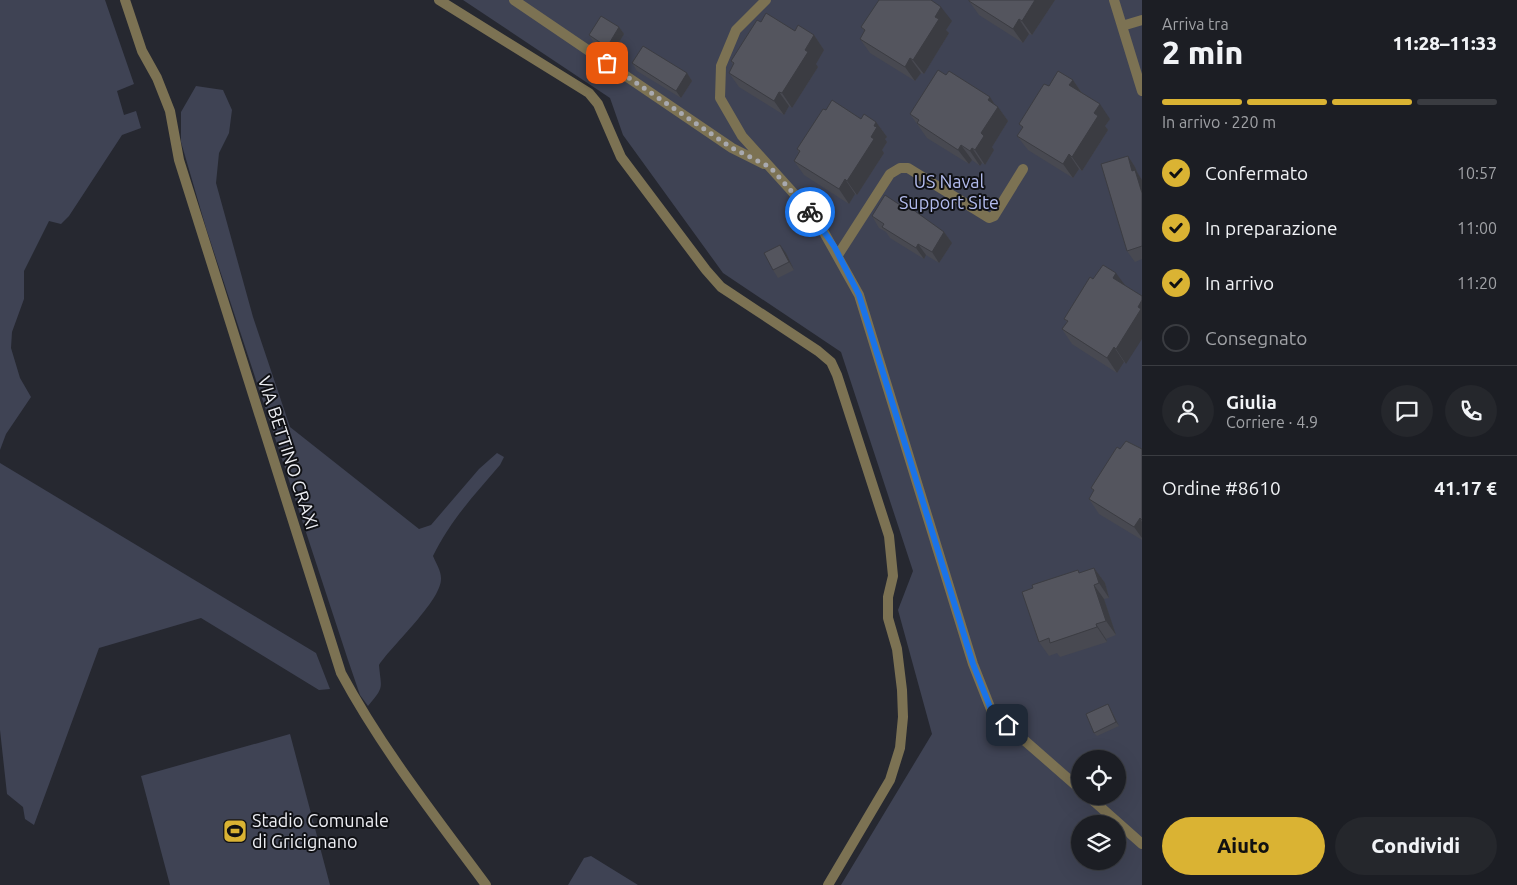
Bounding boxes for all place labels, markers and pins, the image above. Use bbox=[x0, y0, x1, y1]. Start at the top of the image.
pin bbox=[586, 42, 628, 84]
pin bbox=[986, 704, 1028, 746]
place label: Stadio Comunale di Gricignano bbox=[252, 810, 389, 851]
sports icon: Stadio Comunale di Gricignano bbox=[222, 818, 248, 844]

